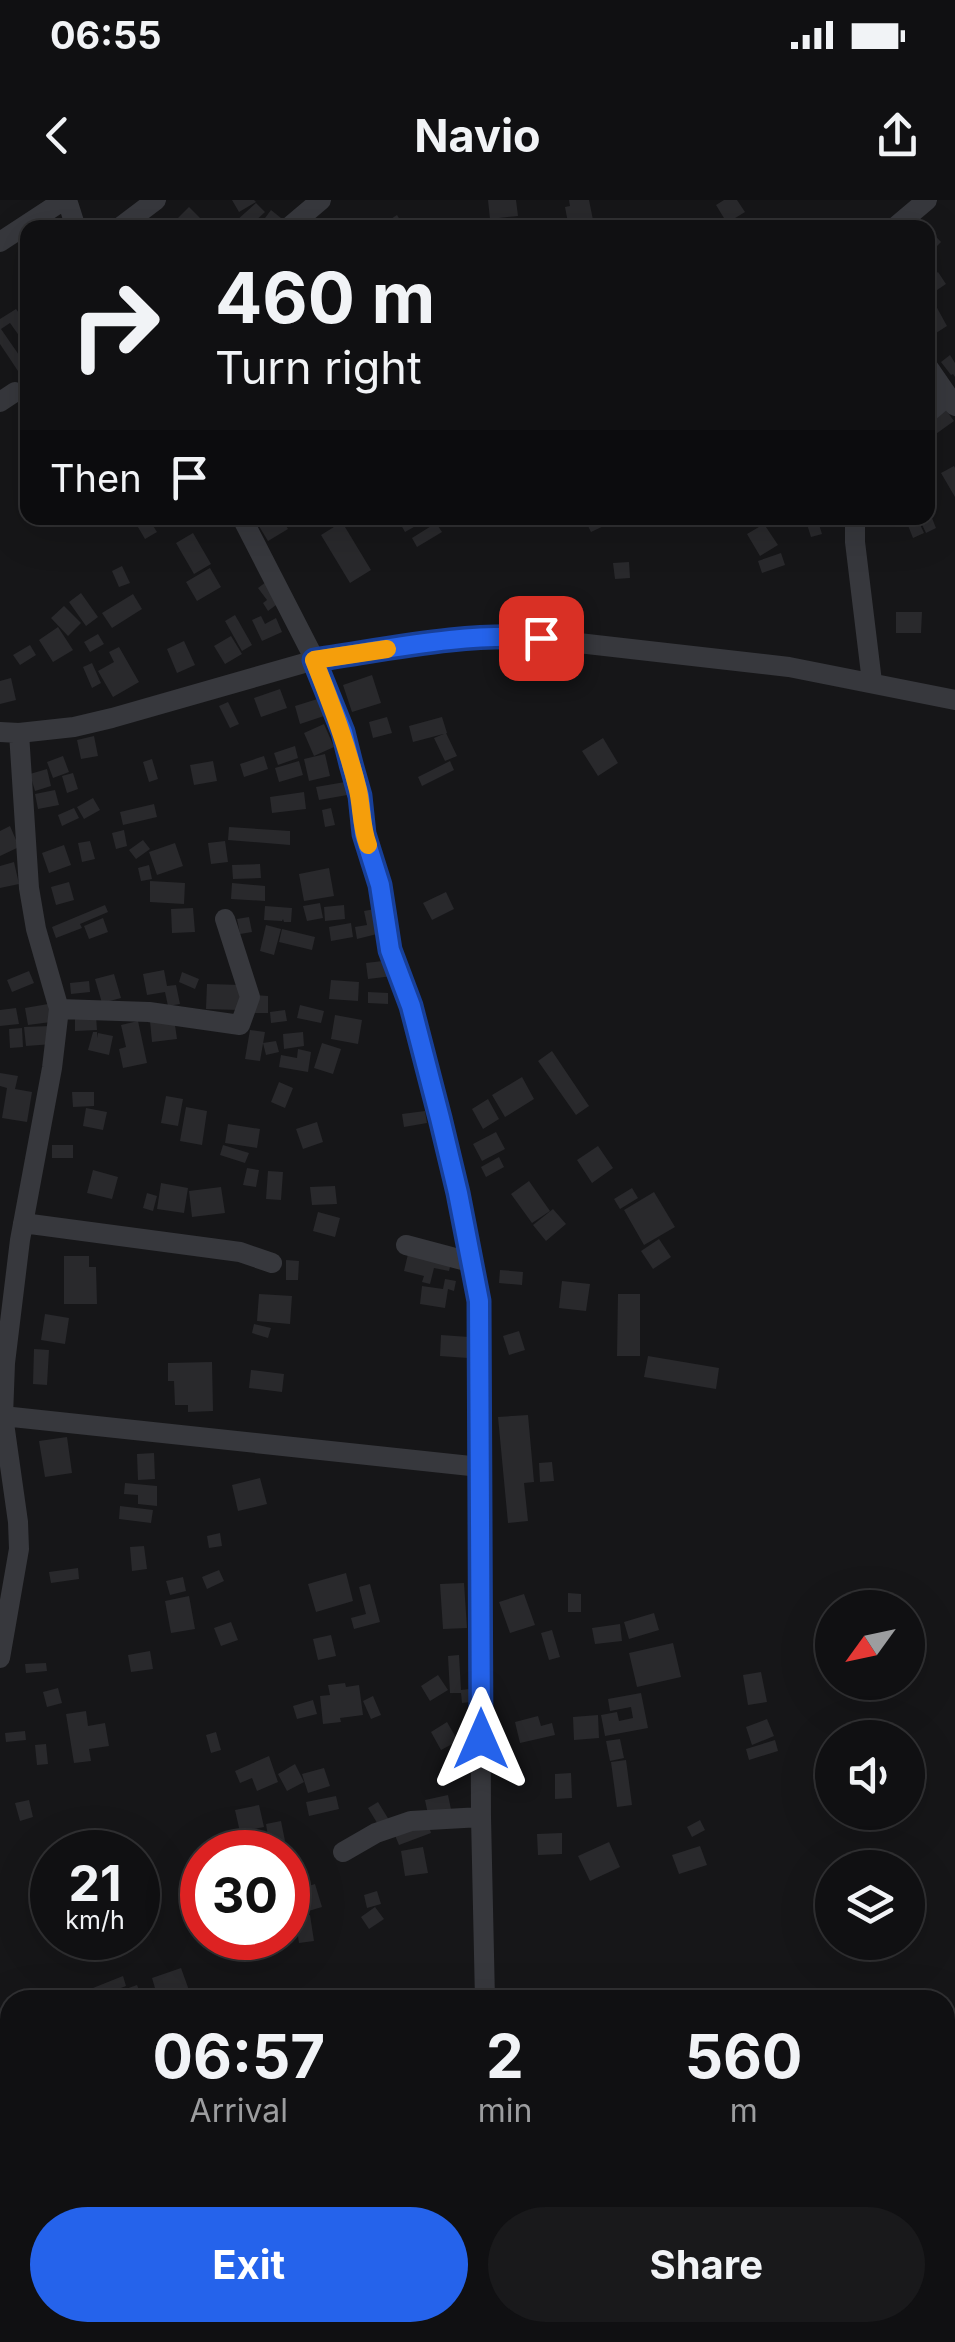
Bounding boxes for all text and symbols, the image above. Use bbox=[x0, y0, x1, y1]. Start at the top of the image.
text: 06:55 bbox=[50, 12, 162, 58]
icon: back bbox=[30, 108, 85, 163]
text: Navio bbox=[414, 108, 541, 163]
icon: share bbox=[870, 108, 925, 163]
text: 460 m bbox=[215, 255, 435, 340]
icon: right bbox=[50, 260, 180, 390]
text: Turn right bbox=[215, 340, 422, 395]
icon: arrive bbox=[162, 450, 217, 505]
text: Then bbox=[50, 455, 142, 501]
pin bbox=[499, 596, 584, 681]
icon: arrive bbox=[514, 611, 569, 666]
north arrow bbox=[815, 1590, 925, 1700]
map controls bbox=[815, 1590, 925, 1960]
position arrow bbox=[429, 1687, 533, 1791]
button: sound bbox=[815, 1720, 925, 1830]
speed limit sign: 30 bbox=[180, 1830, 310, 1960]
button: layers bbox=[815, 1850, 925, 1960]
text: 21 bbox=[68, 1853, 122, 1913]
text: km/h bbox=[65, 1905, 125, 1935]
text: 06:57 bbox=[152, 2020, 325, 2092]
text: 2 bbox=[486, 2020, 524, 2092]
text: 560 bbox=[685, 2020, 803, 2092]
text: Arrival bbox=[190, 2091, 288, 2130]
text: min bbox=[478, 2091, 532, 2130]
text: m bbox=[730, 2091, 758, 2130]
button: Exit bbox=[30, 2207, 468, 2322]
button: Share bbox=[488, 2207, 925, 2322]

